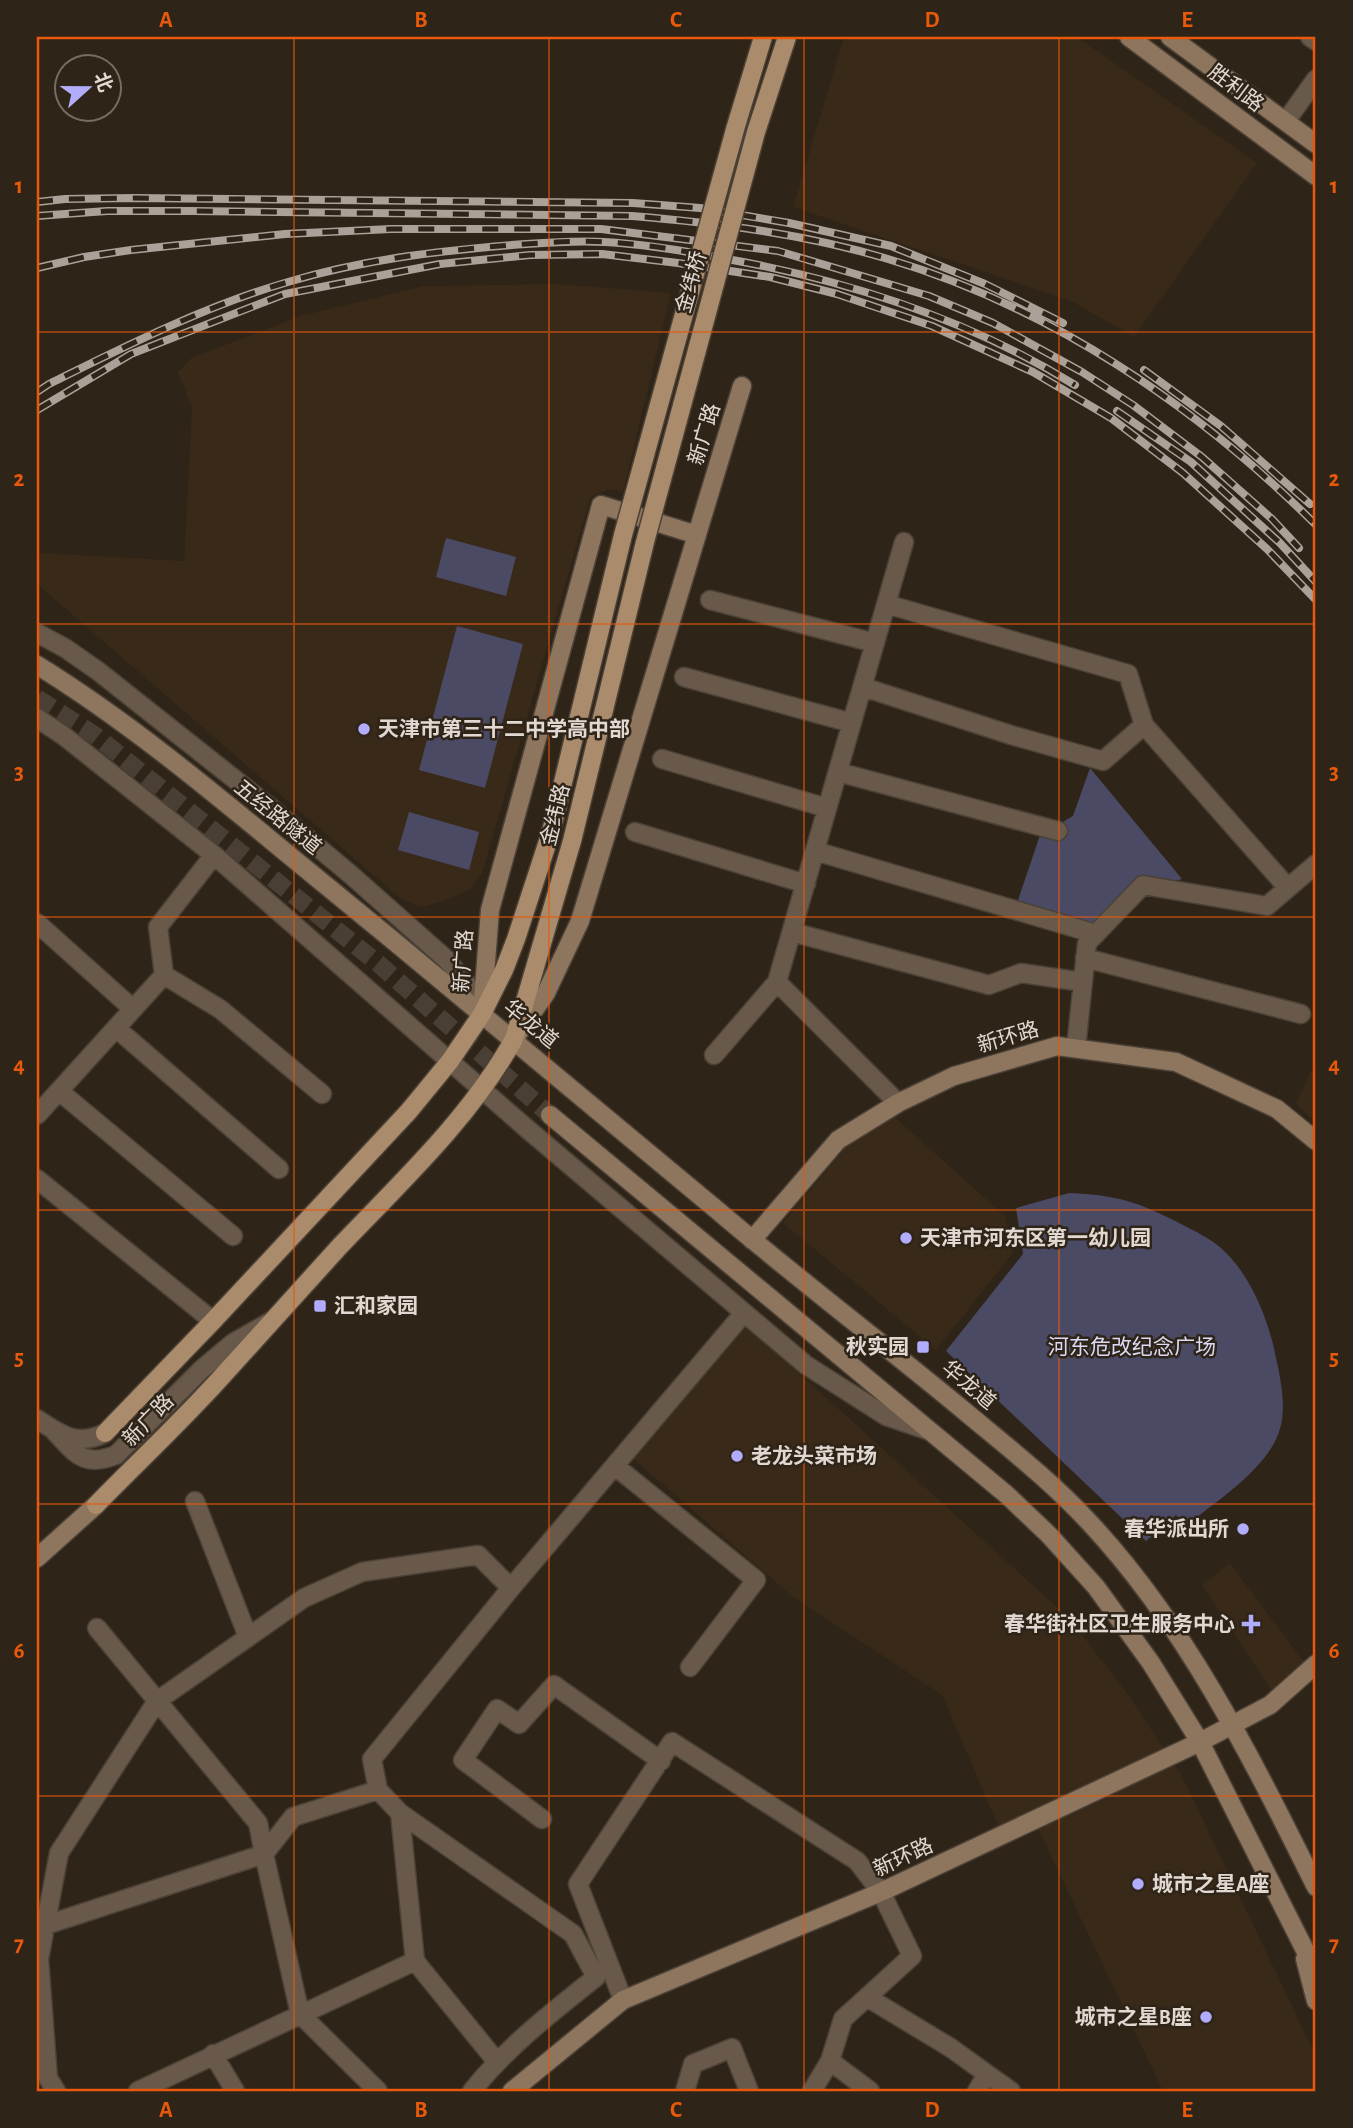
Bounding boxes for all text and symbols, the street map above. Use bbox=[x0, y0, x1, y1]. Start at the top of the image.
text: A bbox=[159, 9, 173, 32]
text: B bbox=[414, 9, 428, 32]
text: C bbox=[670, 9, 682, 32]
text: D bbox=[924, 9, 940, 32]
text: E bbox=[1181, 9, 1193, 32]
north arrow bbox=[52, 52, 122, 122]
street label: 胜利路 bbox=[1204, 60, 1268, 116]
text: 北 bbox=[90, 70, 116, 95]
text: 1 bbox=[15, 175, 23, 198]
text: 1 bbox=[1330, 175, 1338, 198]
street label: 金纬桥 bbox=[672, 249, 710, 315]
street label: 新广路 bbox=[684, 401, 724, 467]
text: 2 bbox=[14, 468, 25, 491]
text: 2 bbox=[1329, 468, 1340, 491]
place label: 天津市第三十二中学高中部 bbox=[378, 718, 630, 740]
marker: 天津市第三十二中学高中部 bbox=[356, 721, 372, 737]
text: 3 bbox=[14, 761, 24, 784]
text: 3 bbox=[1329, 761, 1339, 784]
street label: 五经路隧道 bbox=[230, 775, 326, 859]
street label: 金纬路 bbox=[537, 782, 573, 848]
street label: 新广路 bbox=[450, 929, 476, 993]
street label: 华龙道 bbox=[500, 996, 562, 1052]
street label: 新环路 bbox=[975, 1018, 1041, 1056]
text: 4 bbox=[13, 1054, 25, 1077]
text: 4 bbox=[1328, 1054, 1340, 1077]
place label: 天津市河东区第一幼儿园 bbox=[920, 1226, 1151, 1249]
marker: 天津市河东区第一幼儿园 bbox=[898, 1230, 914, 1246]
place label: 汇和家园 bbox=[334, 1294, 418, 1317]
marker: 汇和家园 bbox=[312, 1298, 328, 1314]
place label: 秋实园 bbox=[846, 1335, 909, 1358]
park label: 河东危改纪念广场 bbox=[1048, 1336, 1216, 1358]
marker: 秋实园 bbox=[915, 1339, 931, 1355]
text: 5 bbox=[14, 1347, 24, 1370]
text: 5 bbox=[1329, 1347, 1339, 1370]
street label: 华龙道 bbox=[938, 1356, 1000, 1414]
street label: 新广路 bbox=[118, 1390, 178, 1450]
place label: 老龙头菜市场 bbox=[751, 1444, 877, 1467]
marker: 老龙头菜市场 bbox=[729, 1448, 745, 1464]
place label: 春华派出所 bbox=[1124, 1517, 1229, 1540]
marker: 春华派出所 bbox=[1235, 1521, 1251, 1537]
place label: 春华街社区卫生服务中心 bbox=[1004, 1612, 1235, 1635]
marker: 春华街社区卫生服务中心 bbox=[1241, 1614, 1261, 1634]
text: 6 bbox=[13, 1640, 25, 1663]
text: 6 bbox=[1328, 1640, 1340, 1663]
street label: 新环路 bbox=[870, 1834, 936, 1880]
place label: 城市之星A座 bbox=[1152, 1872, 1270, 1895]
marker: 城市之星A座 bbox=[1130, 1876, 1146, 1892]
text: 7 bbox=[14, 1933, 24, 1956]
text: 7 bbox=[1329, 1933, 1339, 1956]
place label: 城市之星B座 bbox=[1075, 2005, 1192, 2028]
marker: 城市之星B座 bbox=[1198, 2009, 1214, 2025]
text: A bbox=[159, 2099, 173, 2122]
text: B bbox=[414, 2099, 428, 2122]
text: C bbox=[670, 2099, 682, 2122]
text: D bbox=[924, 2099, 940, 2122]
text: E bbox=[1181, 2099, 1193, 2122]

